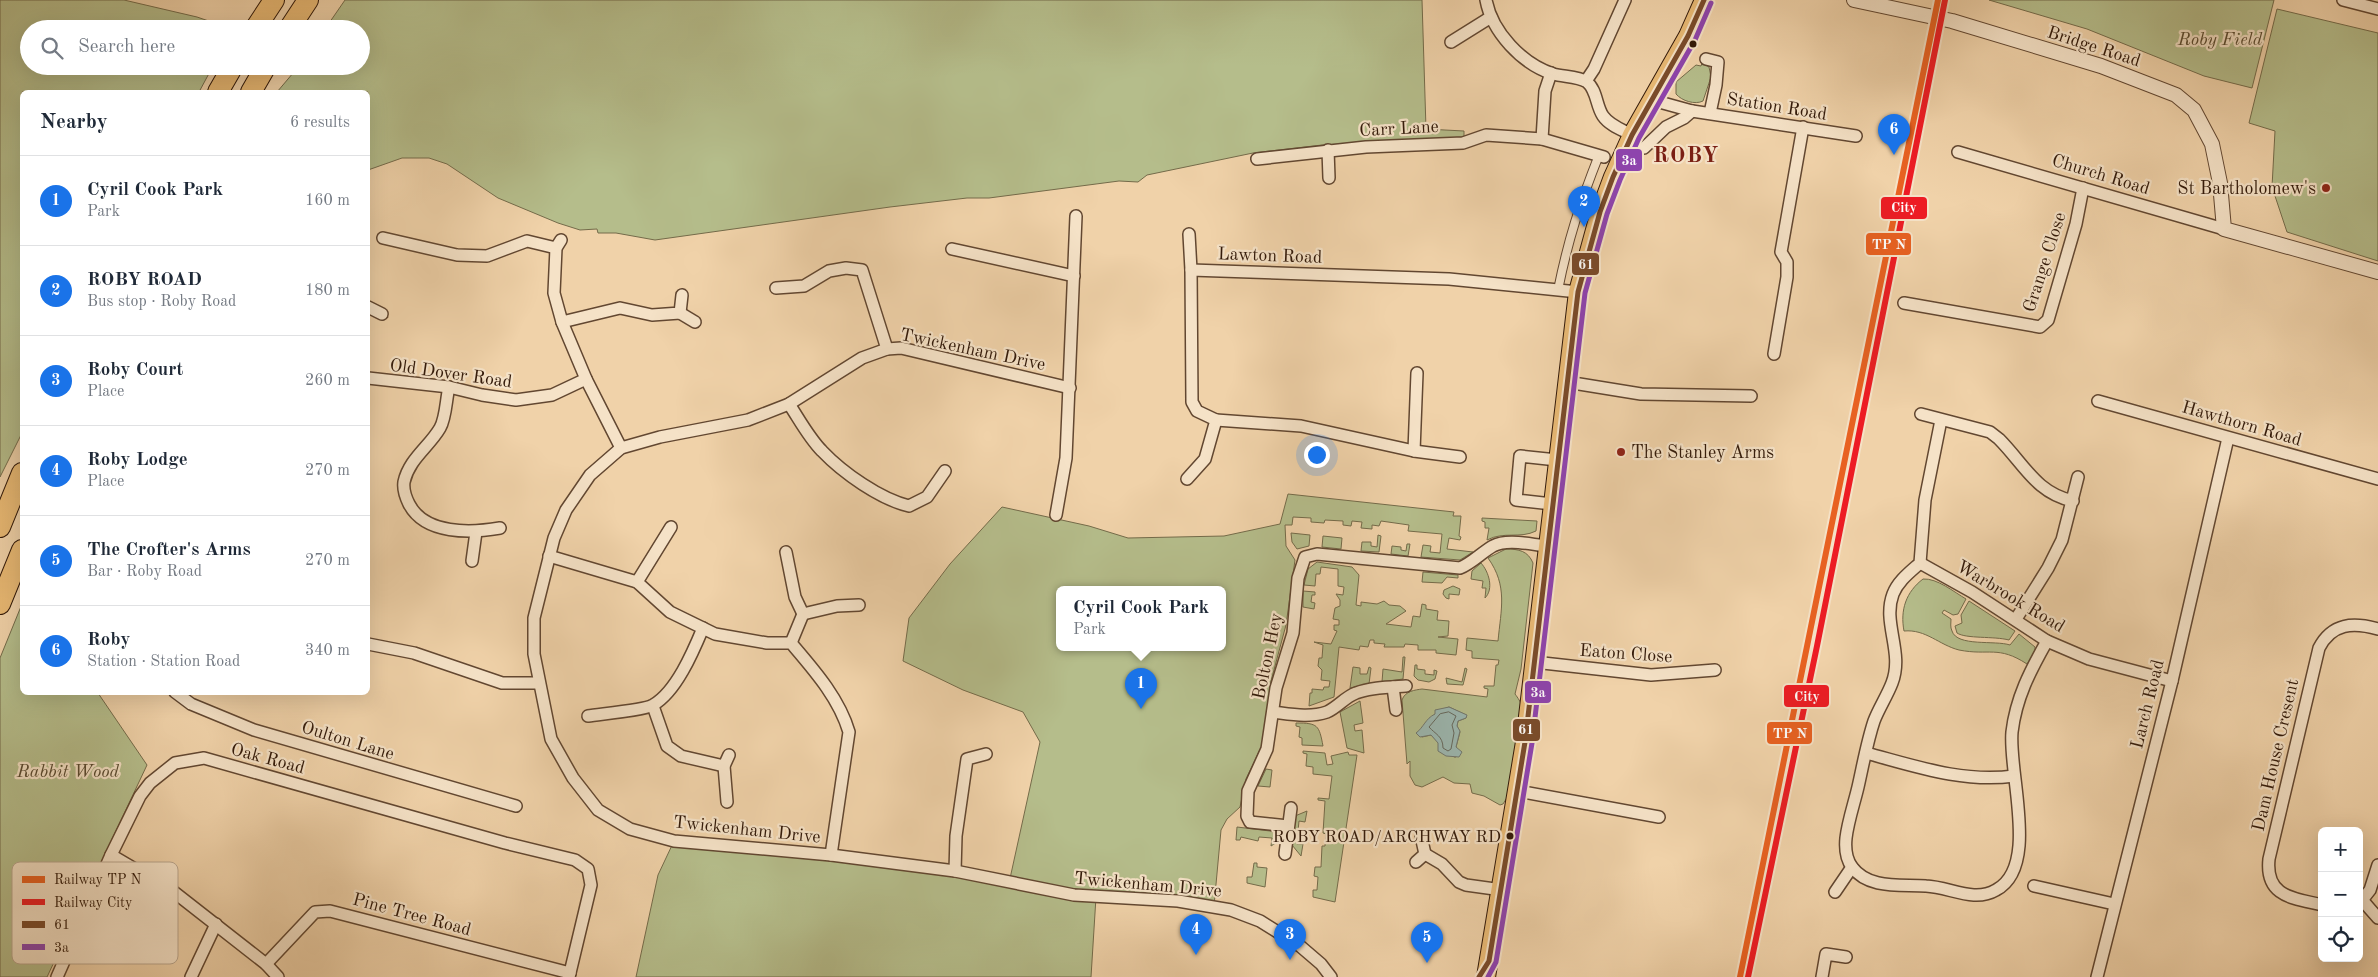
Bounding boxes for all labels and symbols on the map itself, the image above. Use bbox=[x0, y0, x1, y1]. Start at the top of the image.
street label: Bridge Road bbox=[2045, 23, 2143, 71]
park label: Roby Field bbox=[2177, 31, 2263, 49]
unlabelled marker bbox=[1688, 39, 1698, 49]
street label: Station Road bbox=[1725, 90, 1828, 124]
pin: 6 bbox=[1878, 114, 1910, 155]
street label: Carr Lane bbox=[1359, 118, 1439, 140]
district label: ROBY bbox=[1653, 145, 1719, 167]
line badge: 3a bbox=[1615, 148, 1643, 172]
street label: Church Road bbox=[2049, 151, 2152, 198]
text: 3a bbox=[1621, 154, 1637, 168]
place label: St Bartholomew's bbox=[2177, 180, 2316, 198]
marker: St Bartholomew's bbox=[2320, 182, 2332, 194]
pin: 2 bbox=[1568, 186, 1600, 227]
line badge: City bbox=[1880, 196, 1928, 220]
text: City bbox=[1891, 201, 1917, 215]
street label: Grange Close bbox=[2020, 210, 2070, 315]
line badge: TP N bbox=[1865, 232, 1912, 256]
text: TP N bbox=[1872, 238, 1907, 252]
street label: Lawton Road bbox=[1217, 245, 1323, 267]
line badge: 61 bbox=[1571, 252, 1600, 276]
text: 61 bbox=[1578, 258, 1594, 272]
street label: Twickenham Drive bbox=[898, 326, 1047, 374]
street label: Old Dover Road bbox=[388, 356, 513, 392]
street label: Hawthorn Road bbox=[2180, 398, 2304, 450]
your location bbox=[1304, 442, 1330, 468]
place label: The Stanley Arms bbox=[1631, 444, 1774, 462]
marker: The Stanley Arms bbox=[1615, 446, 1627, 458]
street label: Warbrook Road bbox=[1953, 557, 2068, 636]
street label: Bolton Hey bbox=[1250, 611, 1286, 701]
street label: Eaton Close bbox=[1579, 642, 1673, 666]
street label: Larch Road bbox=[2128, 658, 2168, 751]
pin: 1 bbox=[1125, 668, 1157, 709]
street label: Dam House Cresent bbox=[2250, 677, 2302, 833]
line badge: 3a bbox=[1524, 680, 1552, 704]
line badge: City bbox=[1783, 684, 1830, 708]
text: 3a bbox=[1530, 686, 1546, 700]
text: City bbox=[1794, 690, 1820, 704]
street label: Oulton Lane bbox=[299, 718, 396, 764]
line badge: 61 bbox=[1512, 718, 1541, 742]
line badge: TP N bbox=[1766, 721, 1813, 745]
text: 61 bbox=[1518, 723, 1534, 737]
text: TP N bbox=[1773, 727, 1808, 741]
street label: Oak Road bbox=[229, 740, 307, 777]
park label: Rabbit Wood bbox=[16, 763, 120, 781]
street label: Twickenham Drive bbox=[672, 813, 822, 847]
place label: ROBY ROAD/ARCHWAY RD bbox=[1273, 829, 1501, 846]
marker: ROBY ROAD/ARCHWAY RD bbox=[1505, 831, 1515, 841]
legend bbox=[12, 862, 178, 964]
street label: Twickenham Drive bbox=[1073, 870, 1222, 900]
text: Railway TP N bbox=[54, 873, 141, 887]
street label: Pine Tree Road bbox=[350, 890, 473, 939]
text: Railway City bbox=[54, 896, 133, 910]
pin: 4 bbox=[1180, 914, 1212, 955]
text: 61 bbox=[54, 918, 70, 932]
pin: 3 bbox=[1274, 919, 1306, 960]
pin: 5 bbox=[1411, 922, 1443, 963]
text: 3a bbox=[54, 941, 69, 955]

